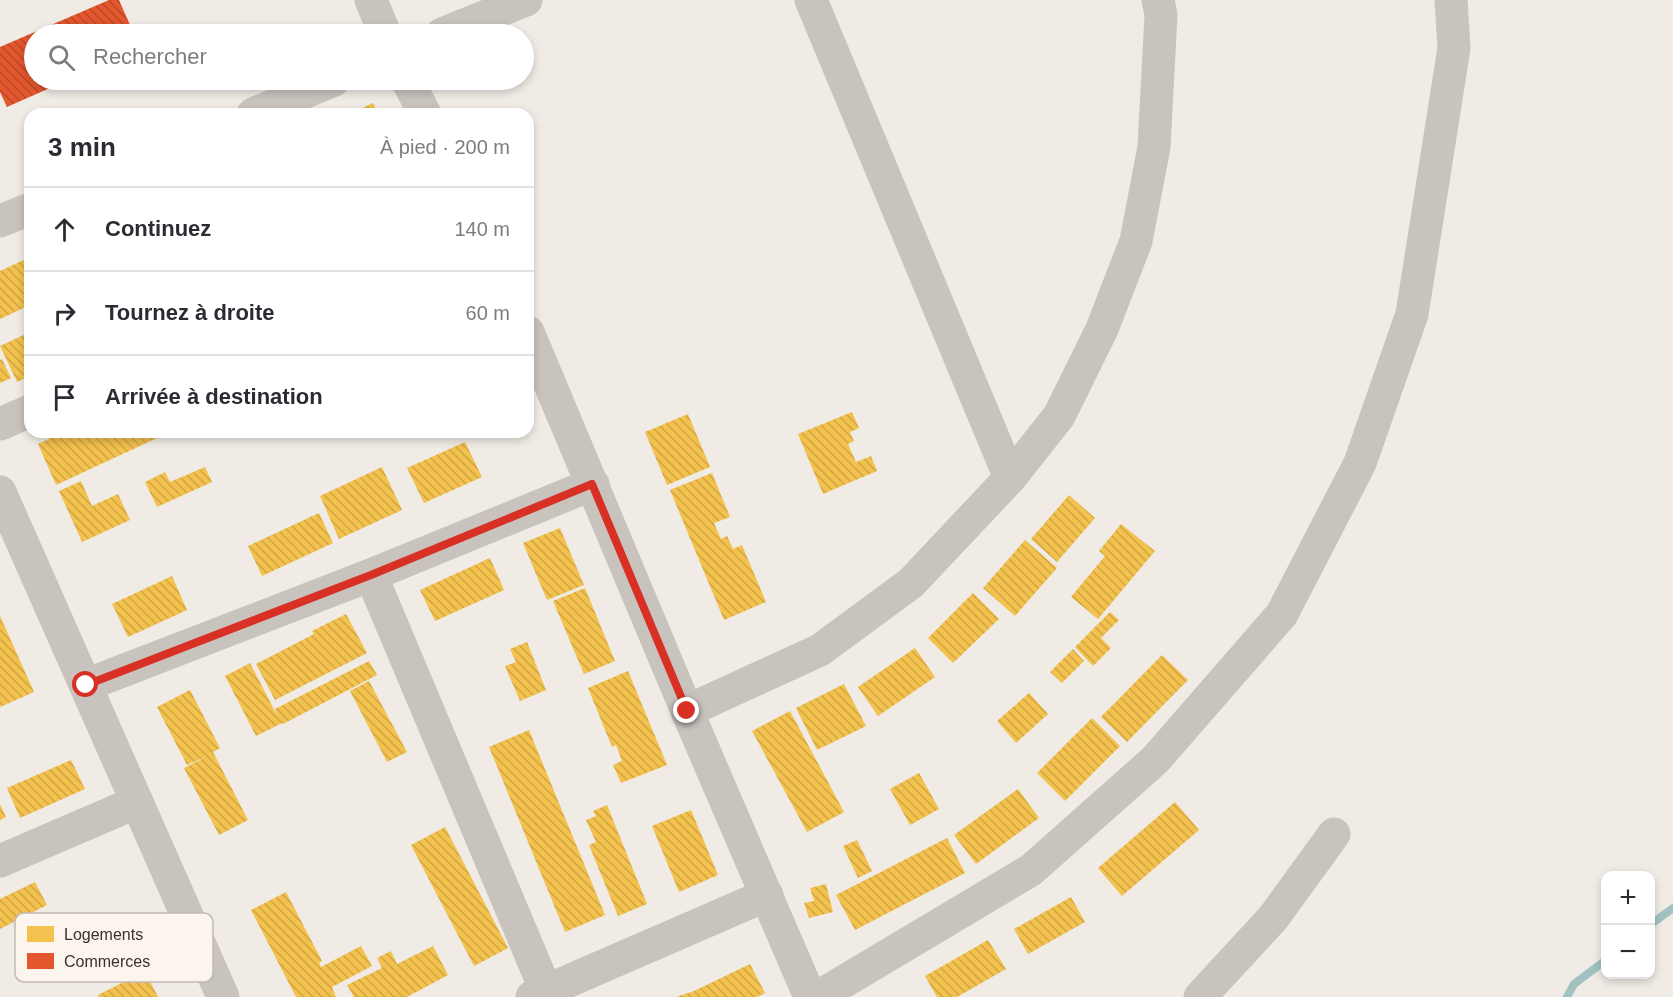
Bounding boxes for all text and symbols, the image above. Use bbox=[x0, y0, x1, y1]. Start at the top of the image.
search box bbox=[24, 24, 534, 90]
icon: search bbox=[45, 41, 78, 74]
text: Rechercher bbox=[93, 44, 207, 69]
text: 3 min bbox=[48, 132, 116, 162]
text: À pied · 200 m bbox=[380, 136, 510, 158]
icon: ahead bbox=[48, 213, 81, 246]
text: Continuez bbox=[105, 216, 211, 241]
text: 140 m bbox=[454, 218, 510, 240]
icon: right bbox=[48, 297, 81, 330]
text: Tournez à droite bbox=[105, 300, 275, 325]
text: 60 m bbox=[466, 302, 510, 324]
icon: arrive bbox=[48, 381, 81, 414]
text: Arrivée à destination bbox=[105, 384, 323, 409]
route start bbox=[72, 671, 98, 697]
route end bbox=[673, 697, 699, 723]
map controls bbox=[1601, 871, 1655, 979]
button: + bbox=[1601, 871, 1655, 925]
legend bbox=[15, 913, 213, 982]
button: − bbox=[1601, 925, 1655, 979]
text: Logements bbox=[64, 926, 143, 943]
text: Commerces bbox=[64, 953, 150, 970]

